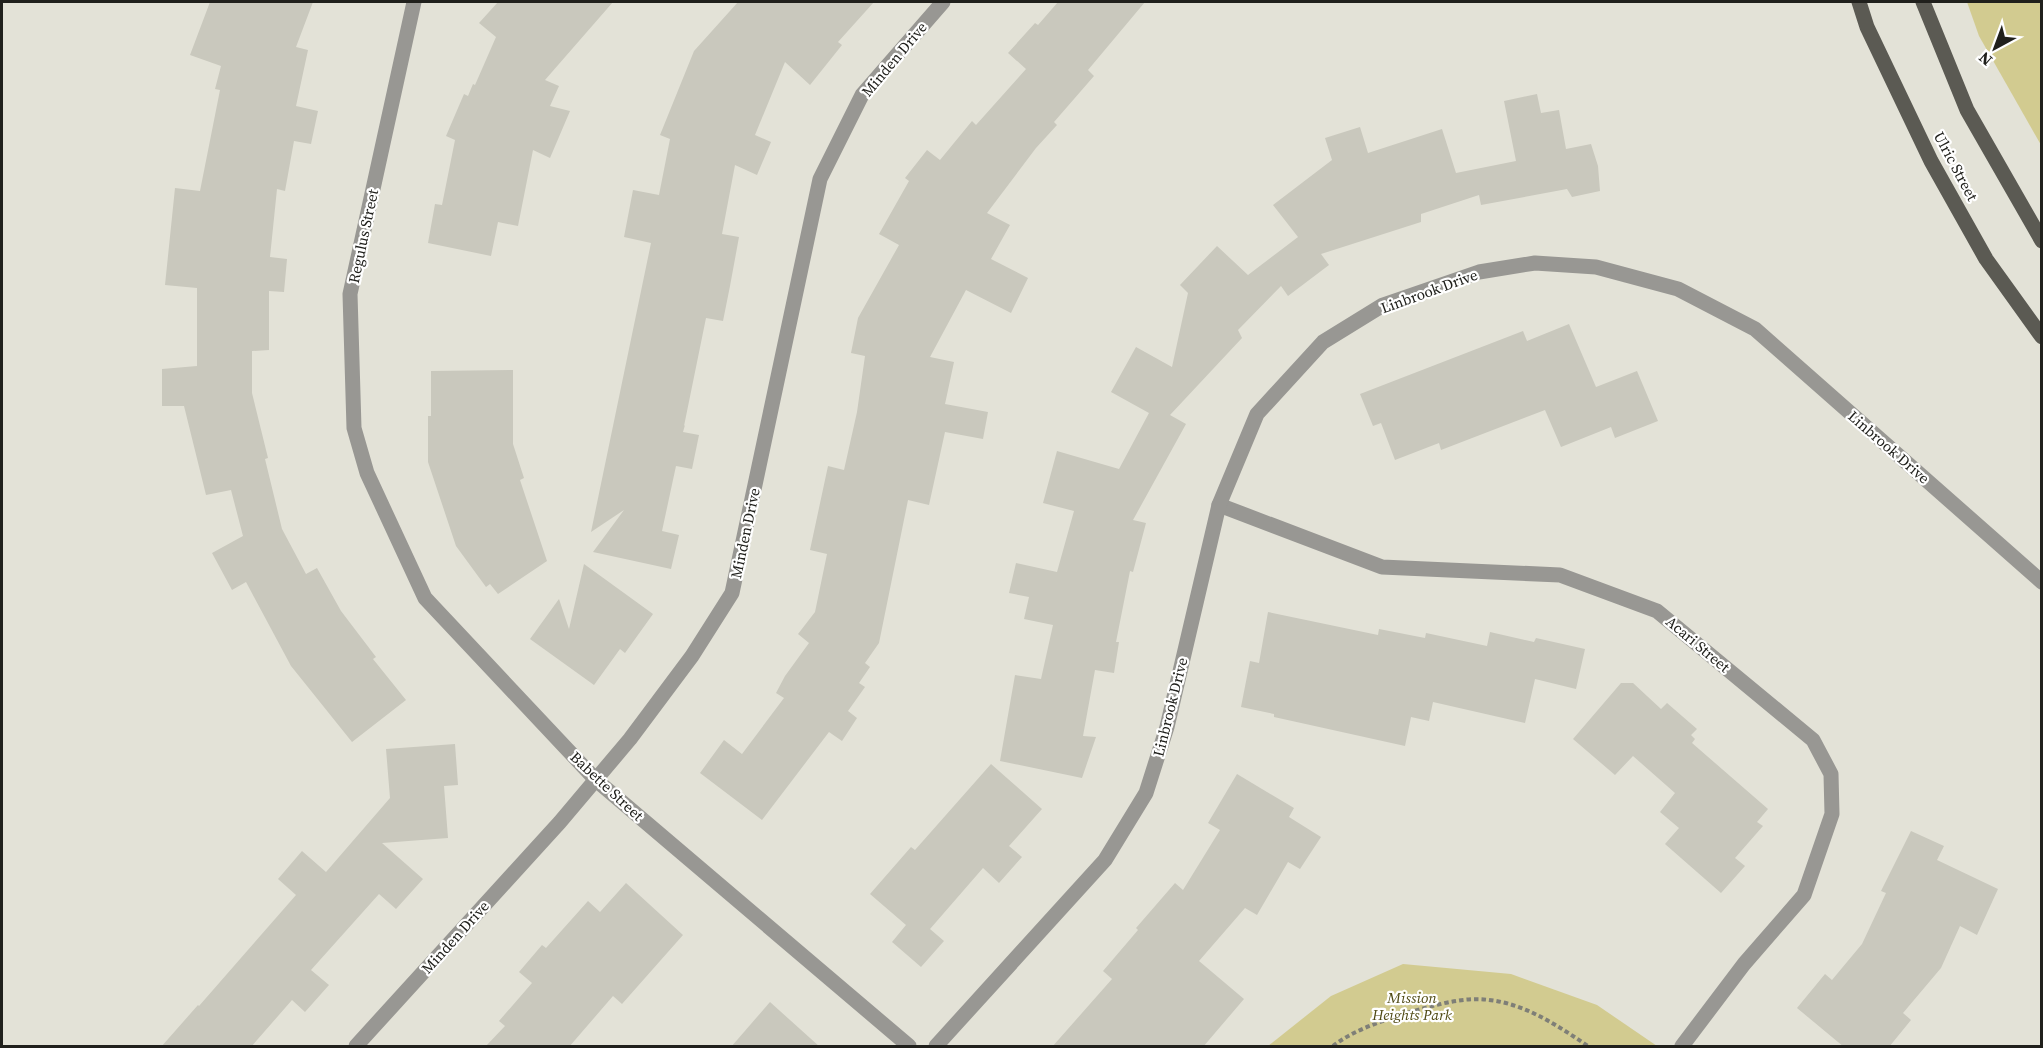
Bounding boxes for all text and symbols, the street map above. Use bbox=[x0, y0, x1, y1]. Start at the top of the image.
street label: Minden Drive bbox=[856, 17, 932, 101]
north arrow bbox=[1965, 18, 2025, 78]
text: N bbox=[1973, 47, 1997, 71]
street label: Ulric Street bbox=[1929, 128, 1983, 204]
street label: Regulus Street bbox=[343, 187, 383, 285]
street label: Linbrook Drive bbox=[1378, 264, 1481, 318]
street label: Linbrook Drive bbox=[1844, 406, 1934, 488]
street label: Minden Drive bbox=[725, 485, 765, 580]
street label: Acari Street bbox=[1662, 611, 1735, 677]
street label: Linbrook Drive bbox=[1148, 655, 1193, 759]
street label: Babette Street bbox=[566, 747, 648, 826]
street label: Minden Drive bbox=[416, 896, 494, 978]
park label: Mission Heights Park bbox=[1371, 987, 1453, 1025]

